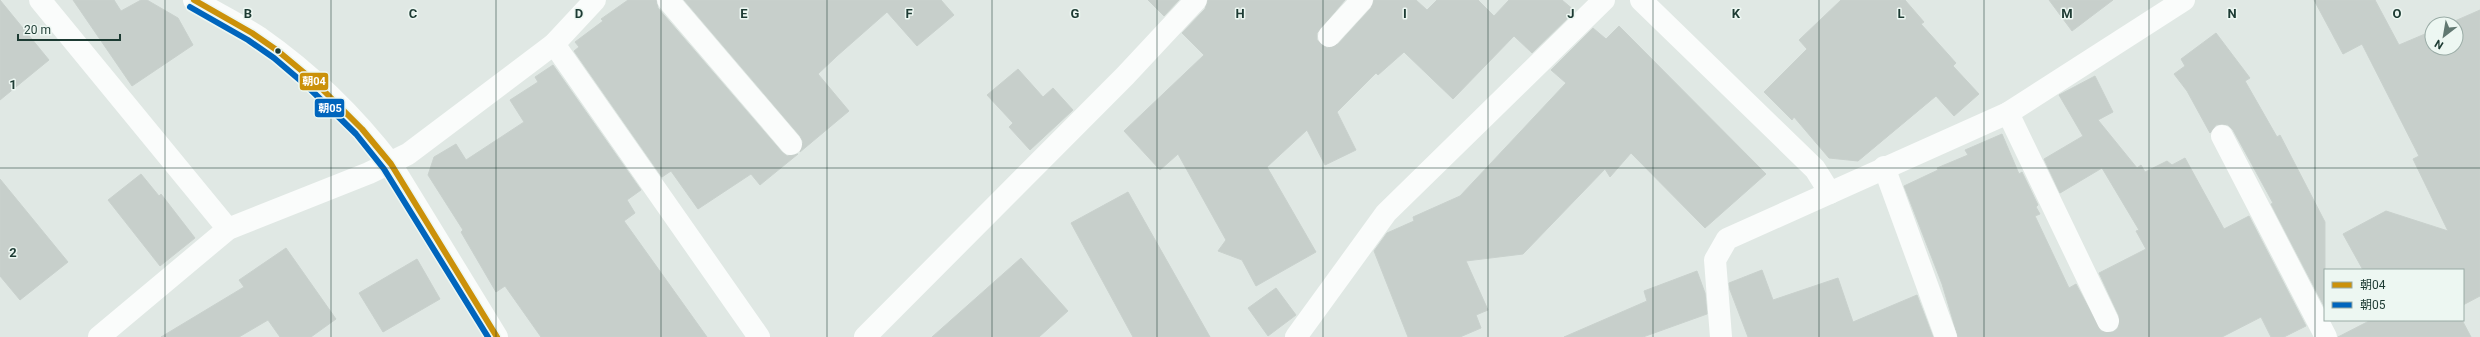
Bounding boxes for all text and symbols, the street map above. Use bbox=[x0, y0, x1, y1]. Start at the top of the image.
text: B bbox=[244, 6, 252, 21]
text: C bbox=[409, 6, 418, 21]
text: D bbox=[575, 6, 583, 21]
text: E bbox=[740, 6, 748, 21]
text: F bbox=[905, 6, 913, 21]
text: G bbox=[1071, 6, 1080, 21]
text: H bbox=[1235, 6, 1245, 21]
text: I bbox=[1403, 6, 1407, 21]
text: J bbox=[1567, 6, 1575, 21]
text: K bbox=[1732, 6, 1741, 21]
text: L bbox=[1897, 6, 1905, 21]
text: M bbox=[2061, 6, 2073, 21]
text: N bbox=[2227, 6, 2237, 21]
text: O bbox=[2393, 6, 2402, 21]
scale bar bbox=[18, 16, 120, 42]
north arrow bbox=[2424, 16, 2464, 56]
text: 20 m bbox=[24, 23, 51, 37]
text: N bbox=[2432, 36, 2446, 52]
unlabelled marker bbox=[273, 46, 283, 56]
line badge: 朝04 bbox=[299, 72, 329, 91]
text: 朝04 bbox=[302, 75, 326, 88]
text: 1 bbox=[9, 77, 17, 92]
line badge: 朝05 bbox=[314, 98, 345, 118]
text: 朝05 bbox=[318, 102, 342, 115]
text: 2 bbox=[9, 245, 17, 260]
legend bbox=[2324, 269, 2464, 321]
text: 朝04 bbox=[2360, 278, 2386, 292]
text: 朝05 bbox=[2360, 298, 2386, 312]

